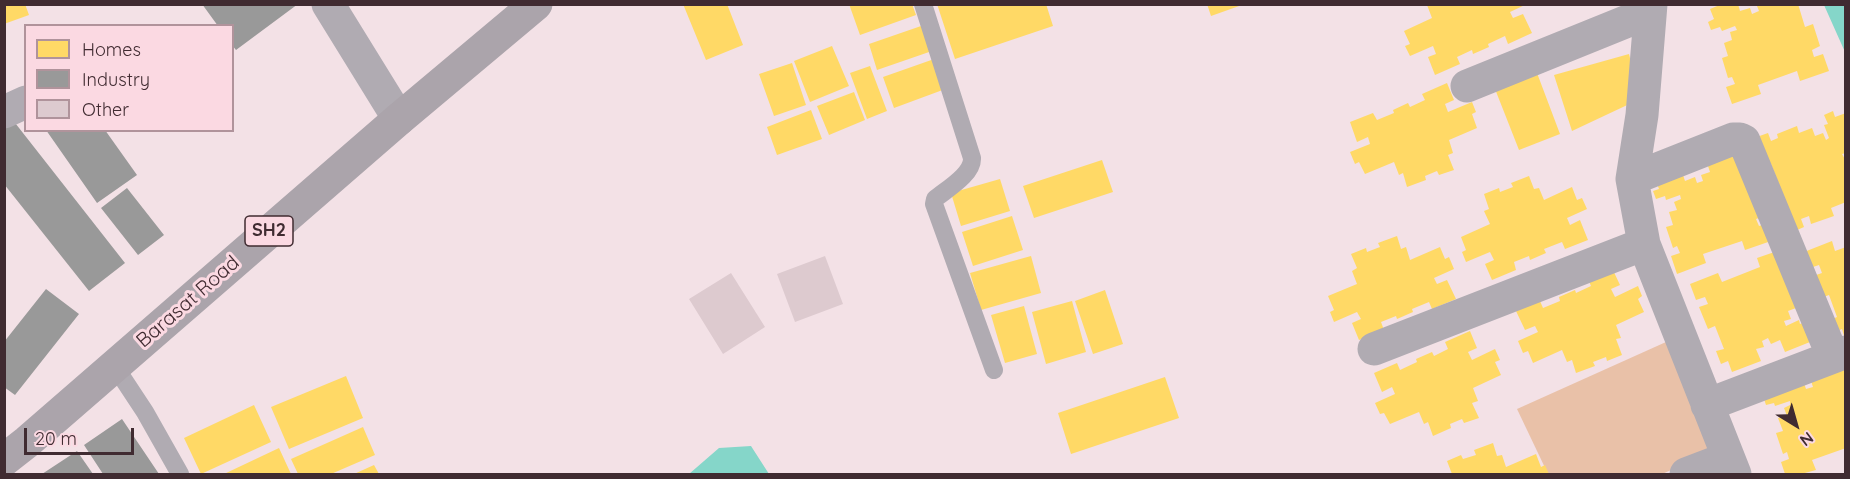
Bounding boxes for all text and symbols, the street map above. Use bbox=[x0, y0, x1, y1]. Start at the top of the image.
legend bbox=[24, 24, 234, 132]
text: Homes bbox=[82, 38, 141, 61]
text: Industry bbox=[82, 68, 150, 91]
text: Other bbox=[82, 98, 129, 121]
road number: SH2 bbox=[245, 216, 293, 246]
street label: Barasat Road bbox=[132, 251, 244, 353]
north arrow bbox=[1766, 395, 1826, 455]
scale bar bbox=[27, 416, 136, 454]
text: 20 m bbox=[35, 427, 77, 450]
text: N bbox=[1796, 428, 1818, 451]

